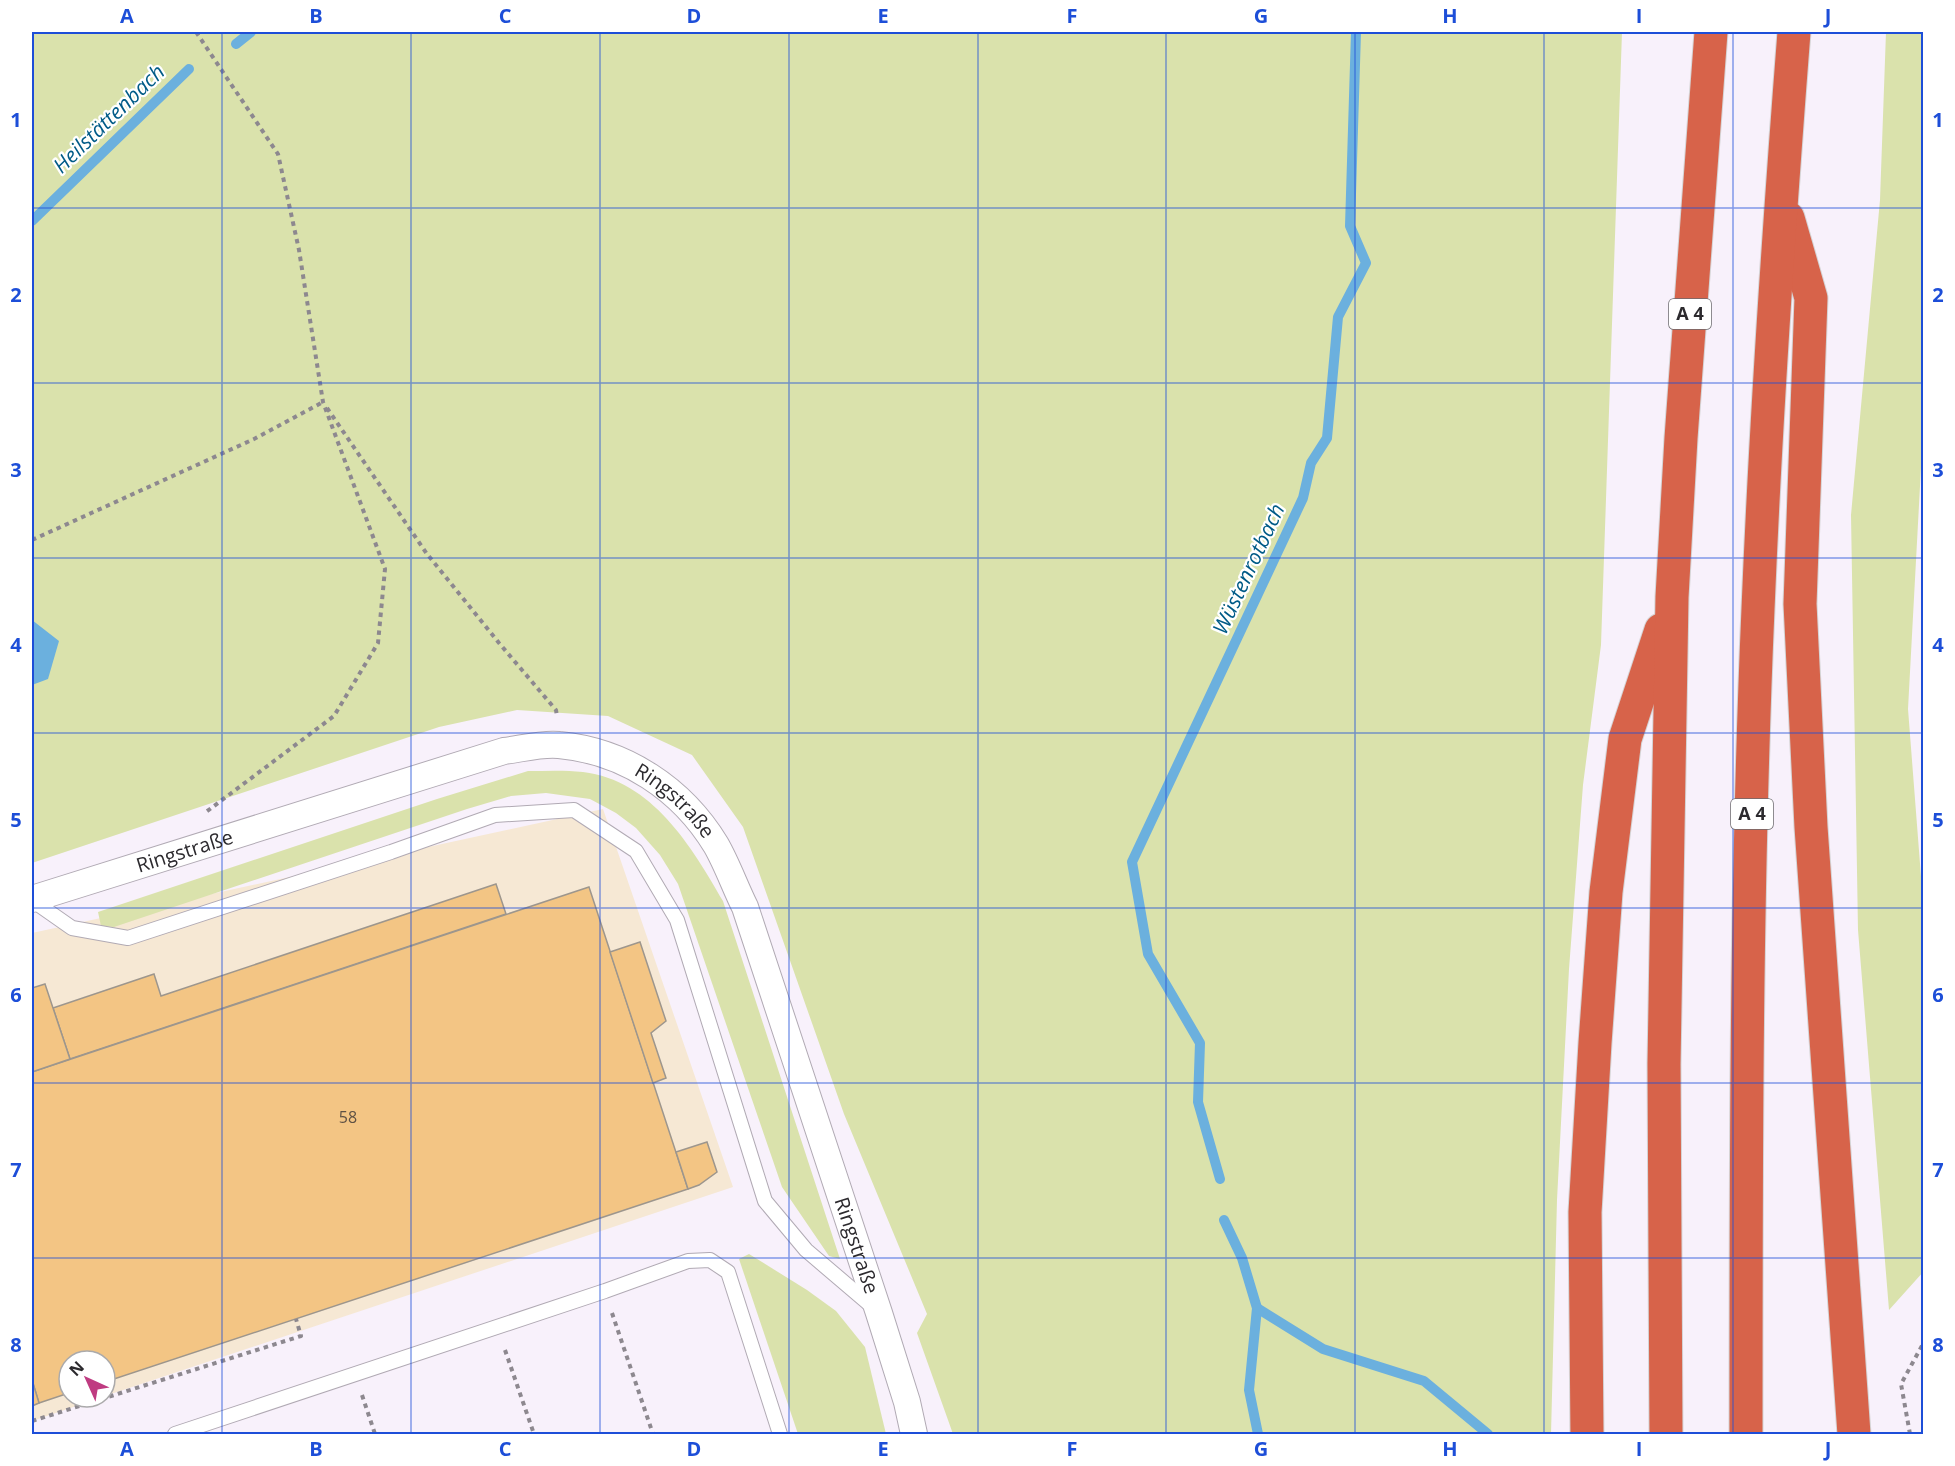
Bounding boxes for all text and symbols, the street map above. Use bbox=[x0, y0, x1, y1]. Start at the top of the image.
text: A bbox=[120, 2, 134, 29]
text: B bbox=[309, 2, 323, 29]
text: C bbox=[499, 2, 512, 29]
text: D bbox=[687, 2, 701, 29]
text: E bbox=[877, 2, 889, 29]
text: F bbox=[1067, 2, 1077, 29]
text: G bbox=[1254, 2, 1268, 29]
text: H bbox=[1442, 2, 1458, 29]
text: I bbox=[1636, 2, 1642, 29]
text: J bbox=[1823, 2, 1831, 29]
water label: Heilstättenbach bbox=[46, 58, 170, 179]
text: 1 bbox=[10, 106, 22, 133]
text: 1 bbox=[1932, 106, 1944, 133]
text: 2 bbox=[10, 281, 22, 308]
text: 2 bbox=[1932, 281, 1944, 308]
road number: A 4 bbox=[1669, 299, 1711, 329]
text: 3 bbox=[10, 456, 22, 483]
text: 3 bbox=[1932, 456, 1944, 483]
water label: Wüstenrotbach bbox=[1206, 499, 1291, 638]
text: 4 bbox=[10, 631, 22, 658]
text: 4 bbox=[1932, 631, 1944, 658]
street label: Ringstraße bbox=[630, 757, 721, 843]
road number: A 4 bbox=[1731, 799, 1773, 829]
text: 5 bbox=[10, 806, 22, 833]
text: 5 bbox=[1932, 806, 1944, 833]
street label: Ringstraße bbox=[133, 823, 236, 879]
text: 6 bbox=[10, 981, 22, 1008]
text: 6 bbox=[1932, 981, 1944, 1008]
house number: 58 bbox=[339, 1106, 357, 1128]
text: 7 bbox=[10, 1156, 22, 1183]
text: 7 bbox=[1932, 1156, 1944, 1183]
street label: Ringstraße bbox=[829, 1193, 886, 1297]
text: 8 bbox=[10, 1331, 22, 1358]
text: 8 bbox=[1932, 1331, 1944, 1358]
north arrow bbox=[57, 1349, 117, 1409]
text: N bbox=[64, 1356, 89, 1381]
text: A bbox=[120, 1435, 134, 1462]
text: B bbox=[309, 1435, 323, 1462]
text: C bbox=[499, 1435, 512, 1462]
text: D bbox=[687, 1435, 701, 1462]
text: E bbox=[877, 1435, 889, 1462]
text: F bbox=[1067, 1435, 1077, 1462]
text: G bbox=[1254, 1435, 1268, 1462]
text: H bbox=[1442, 1435, 1458, 1462]
text: I bbox=[1636, 1435, 1642, 1462]
text: J bbox=[1823, 1435, 1831, 1462]

